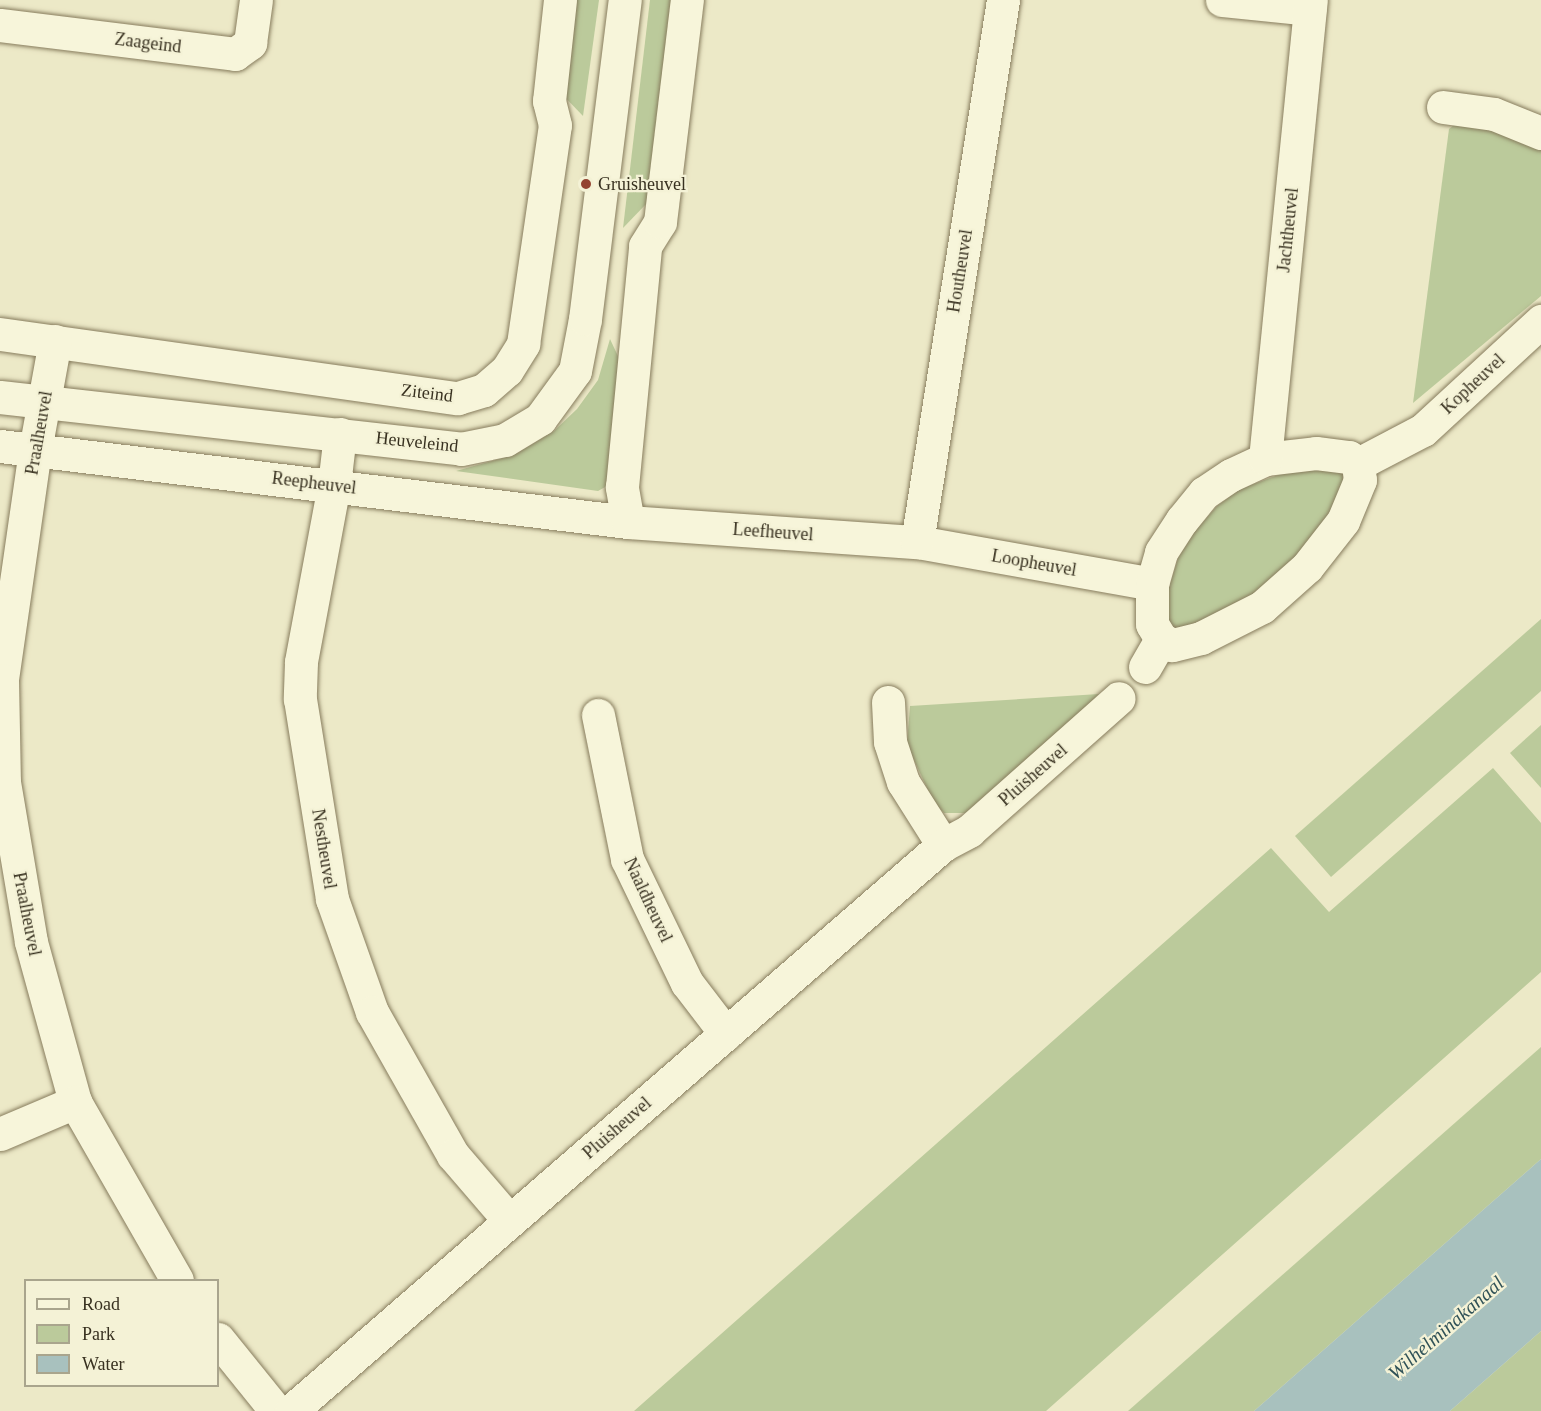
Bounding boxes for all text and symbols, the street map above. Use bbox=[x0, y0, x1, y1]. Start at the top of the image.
street label: Zaageind bbox=[113, 28, 183, 58]
place label: Gruisheuvel bbox=[598, 173, 686, 195]
marker: Gruisheuvel bbox=[579, 177, 593, 191]
street label: Jachtheuvel bbox=[1273, 187, 1303, 273]
street label: Houtheuvel bbox=[943, 228, 977, 314]
street label: Kopheuvel bbox=[1437, 349, 1509, 419]
street label: Ziteind bbox=[400, 379, 454, 407]
street label: Praalheuvel bbox=[21, 389, 57, 477]
street label: Heuveleind bbox=[375, 427, 459, 457]
street label: Reepheuvel bbox=[271, 467, 357, 499]
street label: Leefheuvel bbox=[732, 518, 814, 546]
street label: Loopheuvel bbox=[990, 545, 1078, 581]
street label: Pluisheuvel bbox=[994, 739, 1072, 811]
street label: Nestheuvel bbox=[307, 807, 341, 891]
street label: Naaldheuvel bbox=[619, 854, 677, 946]
street label: Praalheuvel bbox=[8, 870, 46, 958]
street label: Pluisheuvel bbox=[578, 1092, 656, 1164]
water label: Wilhelminakanaal bbox=[1383, 1271, 1509, 1385]
legend bbox=[24, 1279, 219, 1387]
text: Road bbox=[82, 1294, 120, 1314]
text: Park bbox=[82, 1324, 115, 1344]
text: Water bbox=[82, 1354, 125, 1374]

